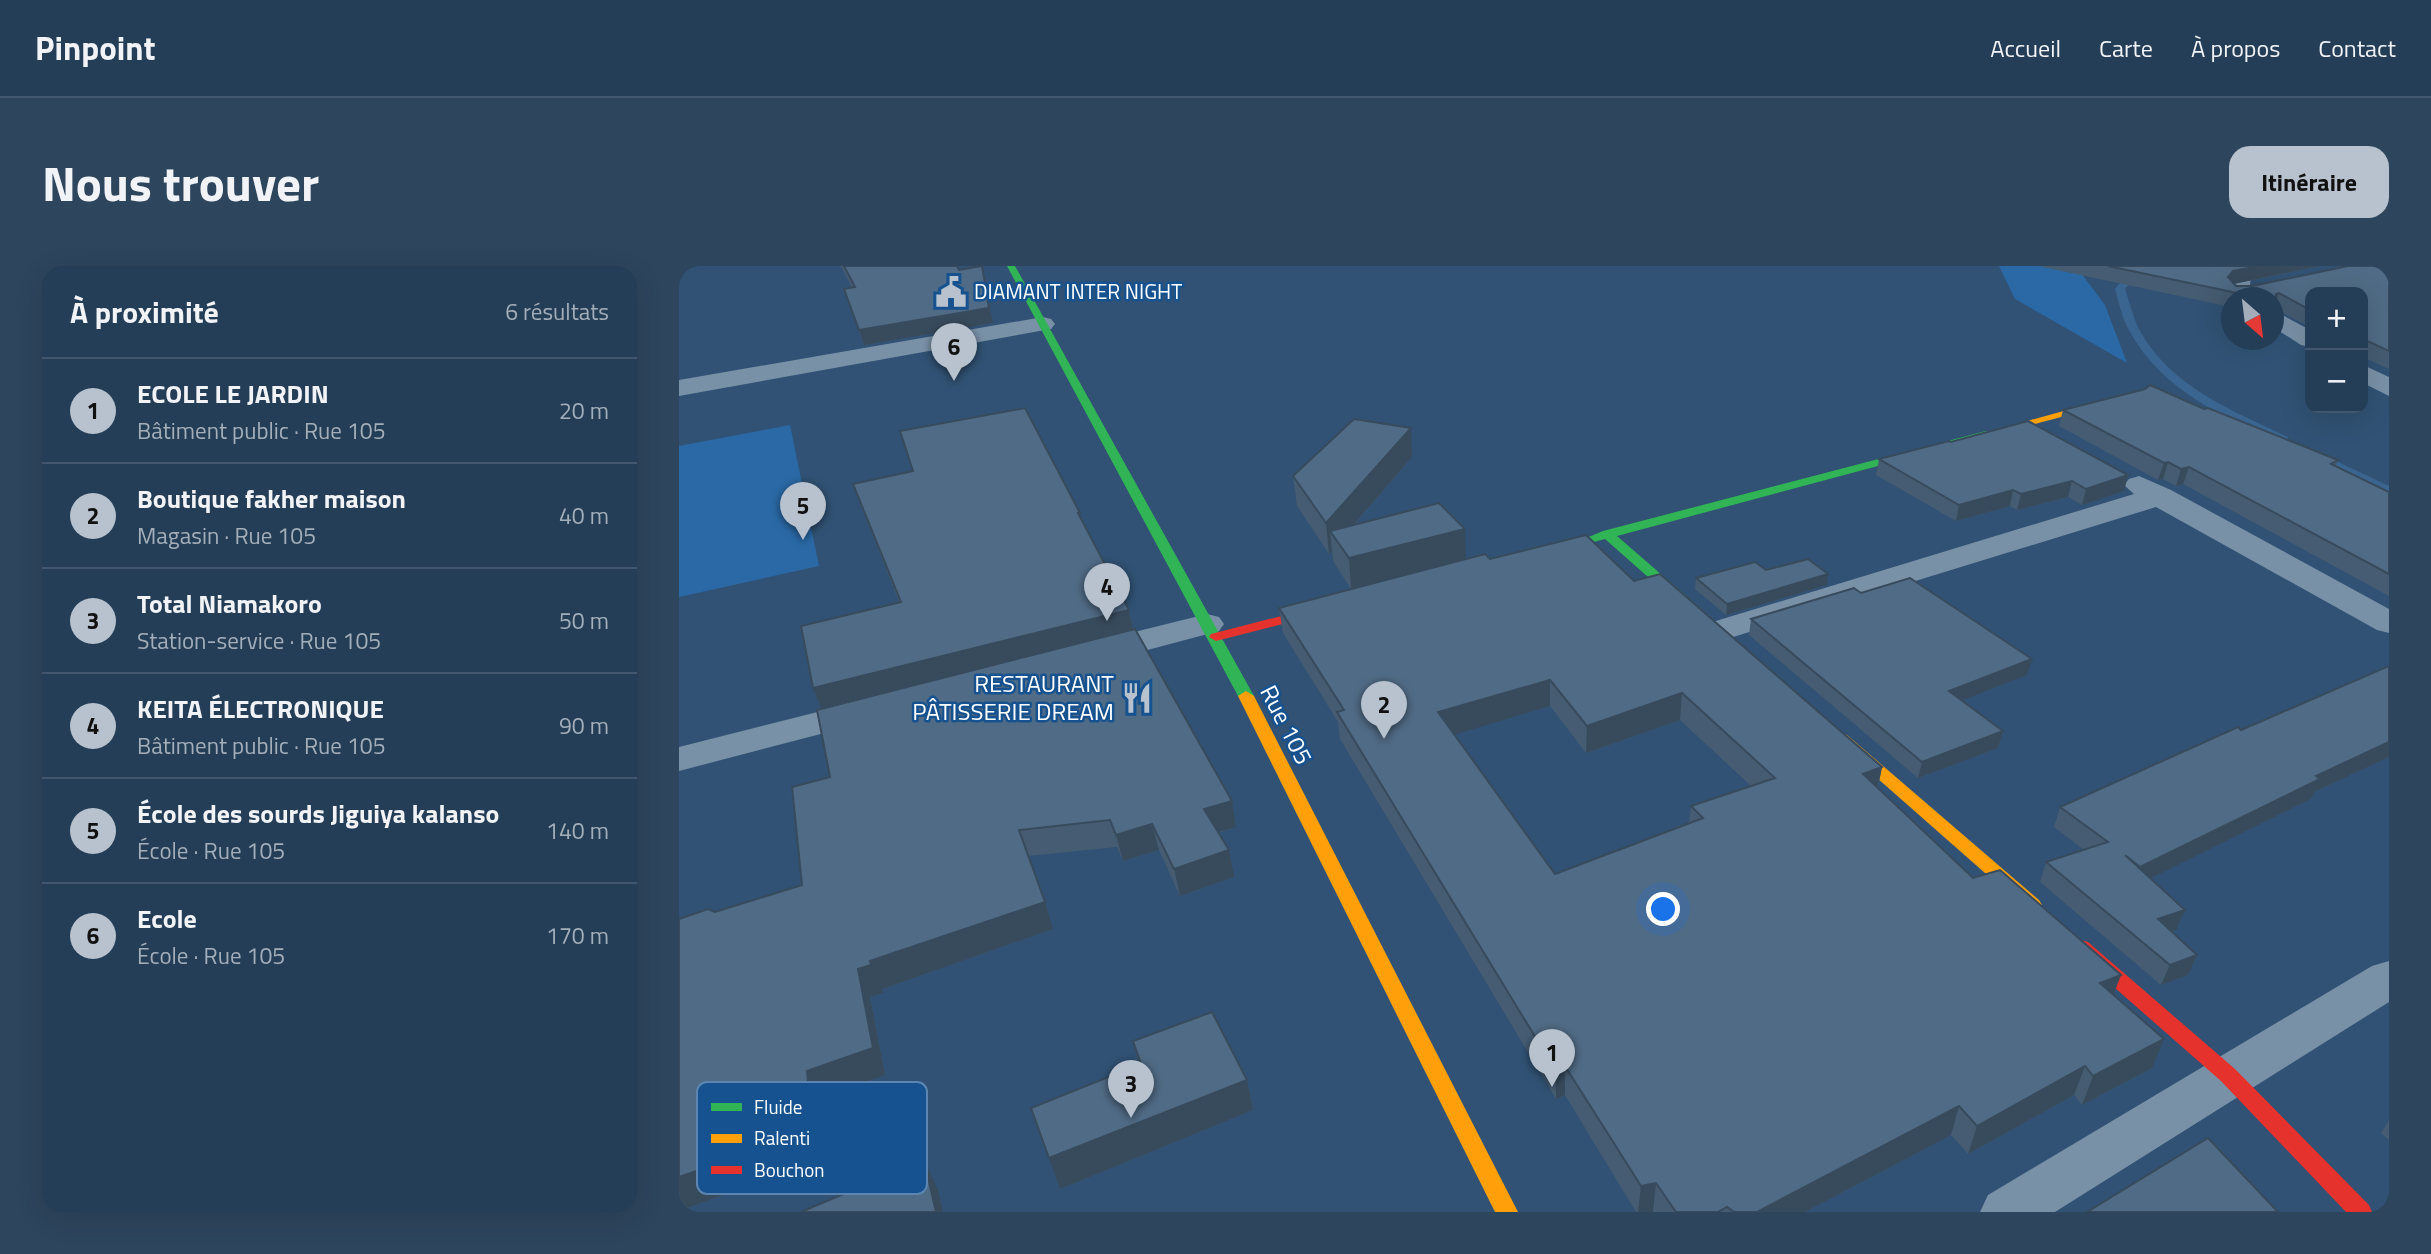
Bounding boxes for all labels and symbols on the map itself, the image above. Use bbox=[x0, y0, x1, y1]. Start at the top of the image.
public building icon: DIAMANT INTER NIGHT bbox=[934, 275, 968, 309]
place label: DIAMANT INTER NIGHT bbox=[974, 275, 1182, 307]
north arrow bbox=[2221, 287, 2284, 350]
pin: 6 bbox=[931, 323, 977, 381]
pin: 5 bbox=[780, 482, 826, 540]
pin: 4 bbox=[1084, 563, 1130, 621]
place label: RESTAURANT PÂTISSERIE DREAM bbox=[912, 665, 1114, 729]
street label: Rue 105 bbox=[1252, 678, 1322, 771]
restaurant icon: RESTAURANT PÂTISSERIE DREAM bbox=[1120, 681, 1154, 715]
pin: 2 bbox=[1361, 681, 1407, 739]
your location bbox=[1646, 892, 1680, 926]
pin: 1 bbox=[1529, 1029, 1575, 1087]
pin: 3 bbox=[1108, 1060, 1154, 1118]
legend bbox=[697, 1082, 927, 1194]
text: Fluide bbox=[754, 1092, 802, 1121]
text: Ralenti bbox=[754, 1123, 810, 1152]
text: Bouchon bbox=[754, 1155, 825, 1184]

